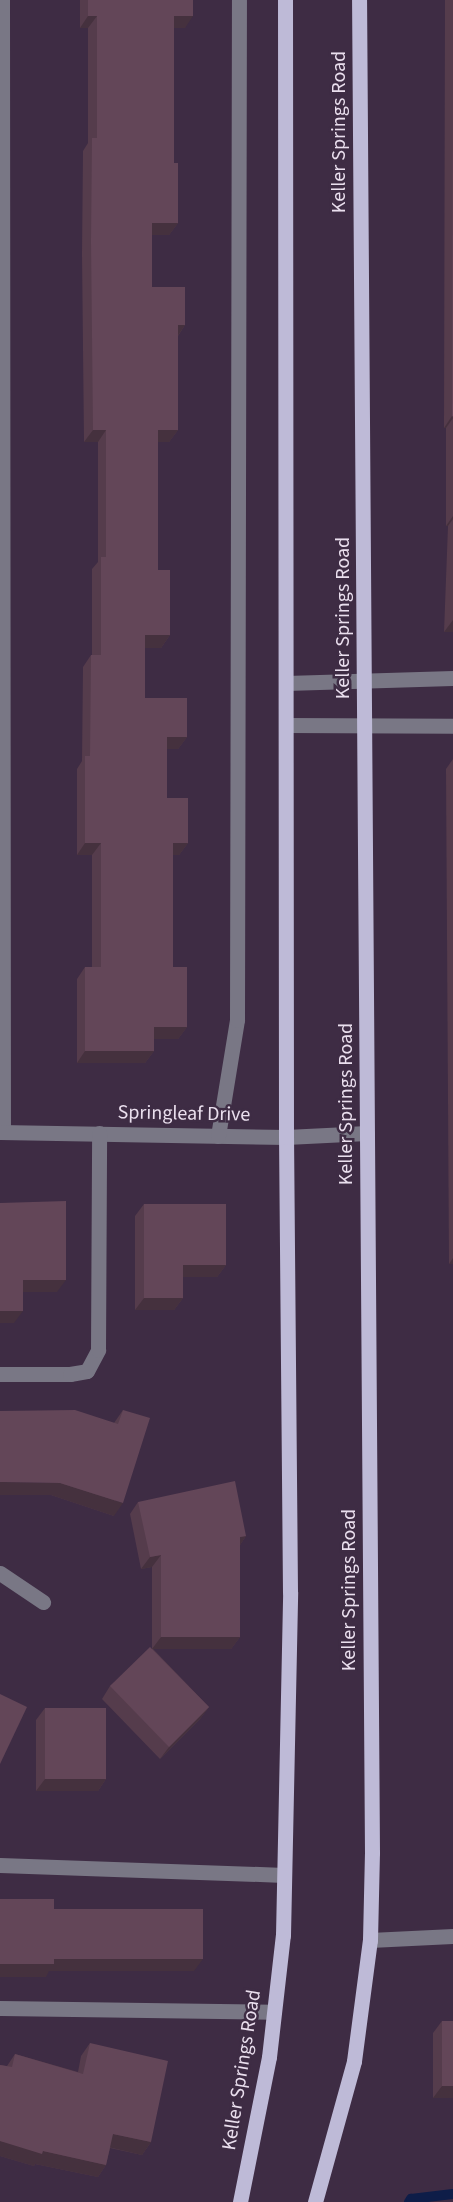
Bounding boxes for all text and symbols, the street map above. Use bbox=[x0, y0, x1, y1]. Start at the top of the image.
street label: Keller Springs Road bbox=[327, 51, 351, 213]
street label: Keller Springs Road bbox=[331, 537, 355, 699]
street label: Keller Springs Road bbox=[334, 1023, 358, 1185]
street label: Springleaf Drive bbox=[117, 1101, 251, 1127]
street label: Keller Springs Road bbox=[337, 1509, 361, 1671]
street label: Keller Springs Road bbox=[217, 1988, 267, 2152]

